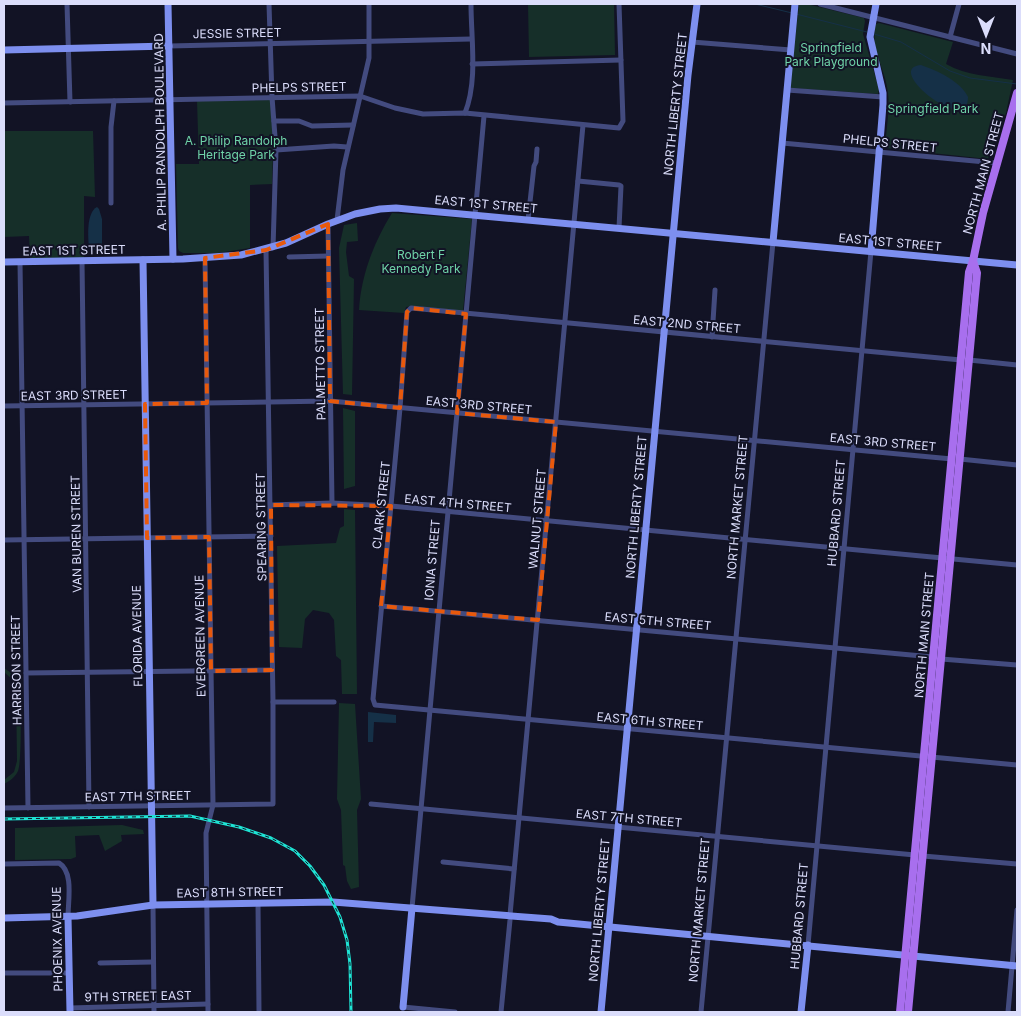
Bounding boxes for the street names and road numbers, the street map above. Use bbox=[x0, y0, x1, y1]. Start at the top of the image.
street label: JESSIE STREET bbox=[193, 25, 282, 41]
street label: NORTH LIBERTY STREET bbox=[660, 32, 690, 176]
street label: A. PHILIP RANDOLPH BOULEVARD bbox=[151, 33, 169, 231]
street label: PHELPS STREET bbox=[252, 79, 347, 95]
street label: NORTH MAIN STREET bbox=[959, 110, 1007, 236]
street label: PHELPS STREET bbox=[842, 131, 938, 155]
street label: EAST 1ST STREET bbox=[434, 192, 538, 216]
street label: EAST 1ST STREET bbox=[838, 230, 942, 254]
street label: EAST 1ST STREET bbox=[22, 242, 126, 258]
street label: PALMETTO STREET bbox=[312, 307, 328, 421]
street label: EAST 2ND STREET bbox=[633, 312, 742, 336]
street label: EAST 3RD STREET bbox=[20, 387, 128, 403]
street label: EAST 3RD STREET bbox=[425, 393, 533, 417]
street label: EAST 3RD STREET bbox=[829, 430, 937, 454]
street label: NORTH MARKET STREET bbox=[723, 434, 751, 580]
street label: NORTH LIBERTY STREET bbox=[622, 435, 650, 579]
street label: HUBBARD STREET bbox=[824, 459, 848, 567]
street label: CLARK STREET bbox=[369, 460, 393, 550]
street label: WALNUT STREET bbox=[525, 468, 549, 570]
street label: SPEARING STREET bbox=[253, 472, 269, 581]
street label: VAN BUREN STREET bbox=[67, 475, 85, 593]
street label: EAST 4TH STREET bbox=[404, 491, 512, 515]
street label: IONIA STREET bbox=[421, 518, 443, 601]
street label: NORTH MAIN STREET bbox=[911, 571, 937, 698]
street label: EVERGREEN AVENUE bbox=[191, 575, 209, 697]
street label: FLORIDA AVENUE bbox=[129, 585, 145, 687]
street label: EAST 5TH STREET bbox=[604, 609, 712, 633]
street label: HARRISON STREET bbox=[8, 614, 24, 725]
street label: EAST 6TH STREET bbox=[596, 709, 704, 733]
street label: EAST 7TH STREET bbox=[85, 788, 192, 804]
street label: EAST 7TH STREET bbox=[575, 806, 683, 830]
street label: NORTH MARKET STREET bbox=[685, 837, 713, 983]
street label: NORTH LIBERTY STREET bbox=[585, 838, 613, 982]
street label: HUBBARD STREET bbox=[787, 862, 811, 970]
street label: EAST 8TH STREET bbox=[176, 884, 284, 900]
street label: PHOENIX AVENUE bbox=[49, 886, 65, 992]
street label: 9TH STREET EAST bbox=[84, 988, 192, 1004]

